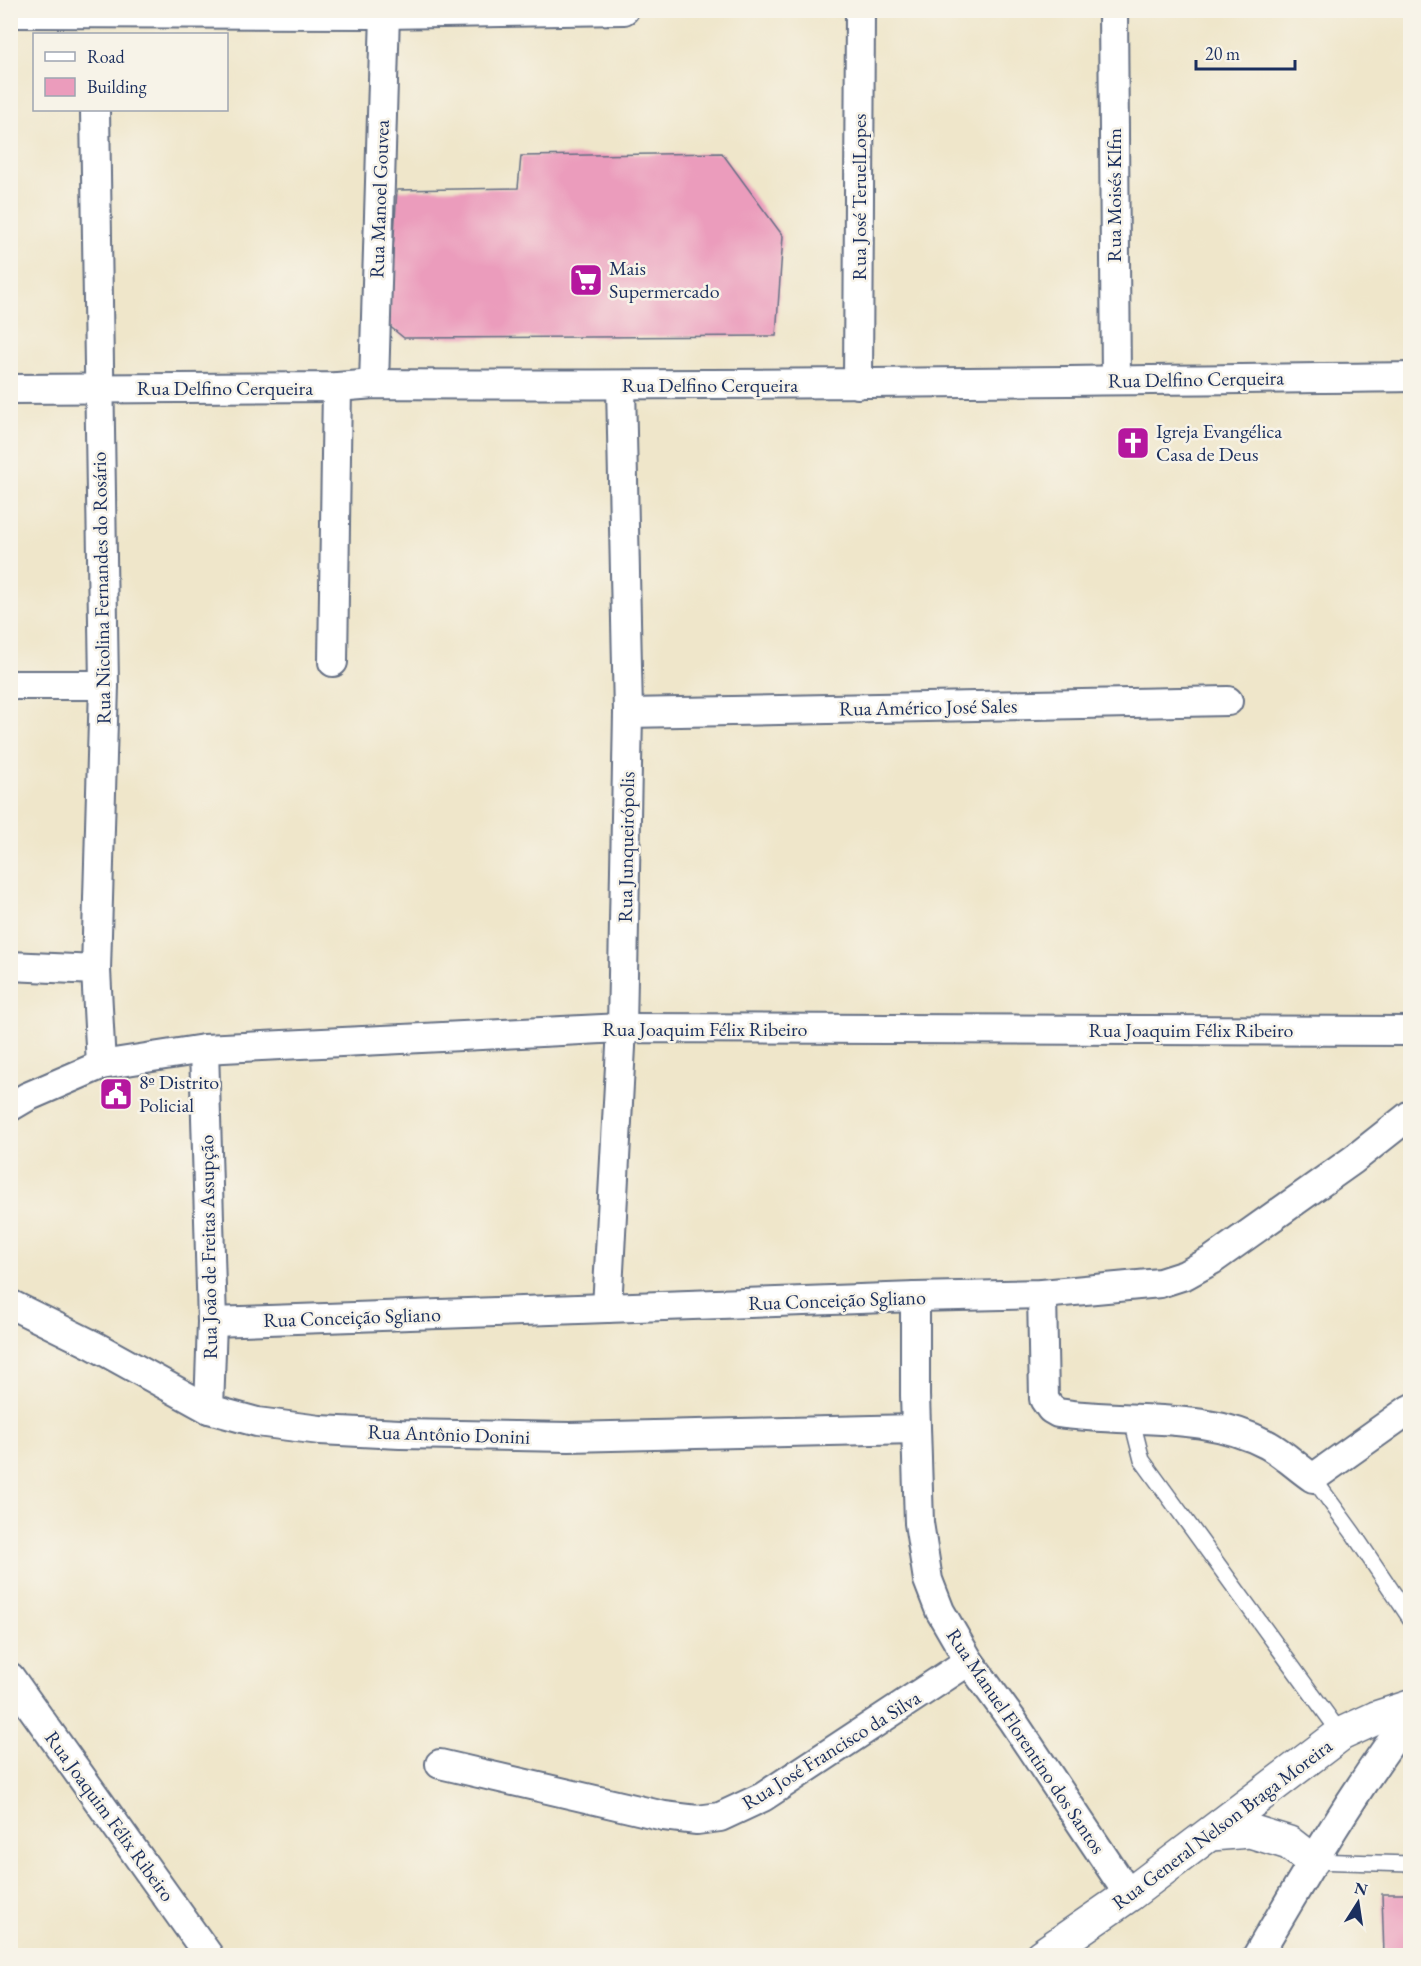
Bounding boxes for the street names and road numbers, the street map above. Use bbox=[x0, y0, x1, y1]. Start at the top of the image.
street label: Rua José TeruelLopes bbox=[846, 114, 872, 280]
street label: Rua Manoel Gouvea bbox=[363, 119, 395, 279]
street label: Rua Moisés Klfm bbox=[1101, 127, 1127, 262]
street label: Rua Delfino Cerqueira bbox=[1108, 364, 1284, 394]
street label: Rua Delfino Cerqueira bbox=[622, 372, 798, 398]
street label: Rua Delfino Cerqueira bbox=[137, 375, 313, 401]
street label: Rua Nicolina Fernandes do Rosário bbox=[86, 451, 116, 725]
street label: Rua Américo José Sales bbox=[839, 692, 1017, 722]
street label: Rua Junqueirópolis bbox=[612, 771, 640, 923]
street label: Rua Joaquim Félix Ribeiro bbox=[603, 1016, 808, 1042]
street label: Rua Joaquim Félix Ribeiro bbox=[1089, 1017, 1294, 1043]
street label: Rua João de Freitas Assupção bbox=[193, 1134, 223, 1360]
street label: Rua Conceição Sgliano bbox=[748, 1284, 926, 1316]
street label: Rua Conceição Sgliano bbox=[263, 1301, 441, 1333]
street label: Rua Antônio Donini bbox=[367, 1418, 531, 1450]
street label: Rua Manuel Florentino dos Santos bbox=[941, 1623, 1111, 1859]
street label: Rua José Francisco da Silva bbox=[737, 1684, 925, 1816]
street label: Rua Joaquim Félix Ribeiro bbox=[39, 1725, 181, 1907]
street label: Rua General Nelson Braga Moreira bbox=[1107, 1733, 1337, 1915]

